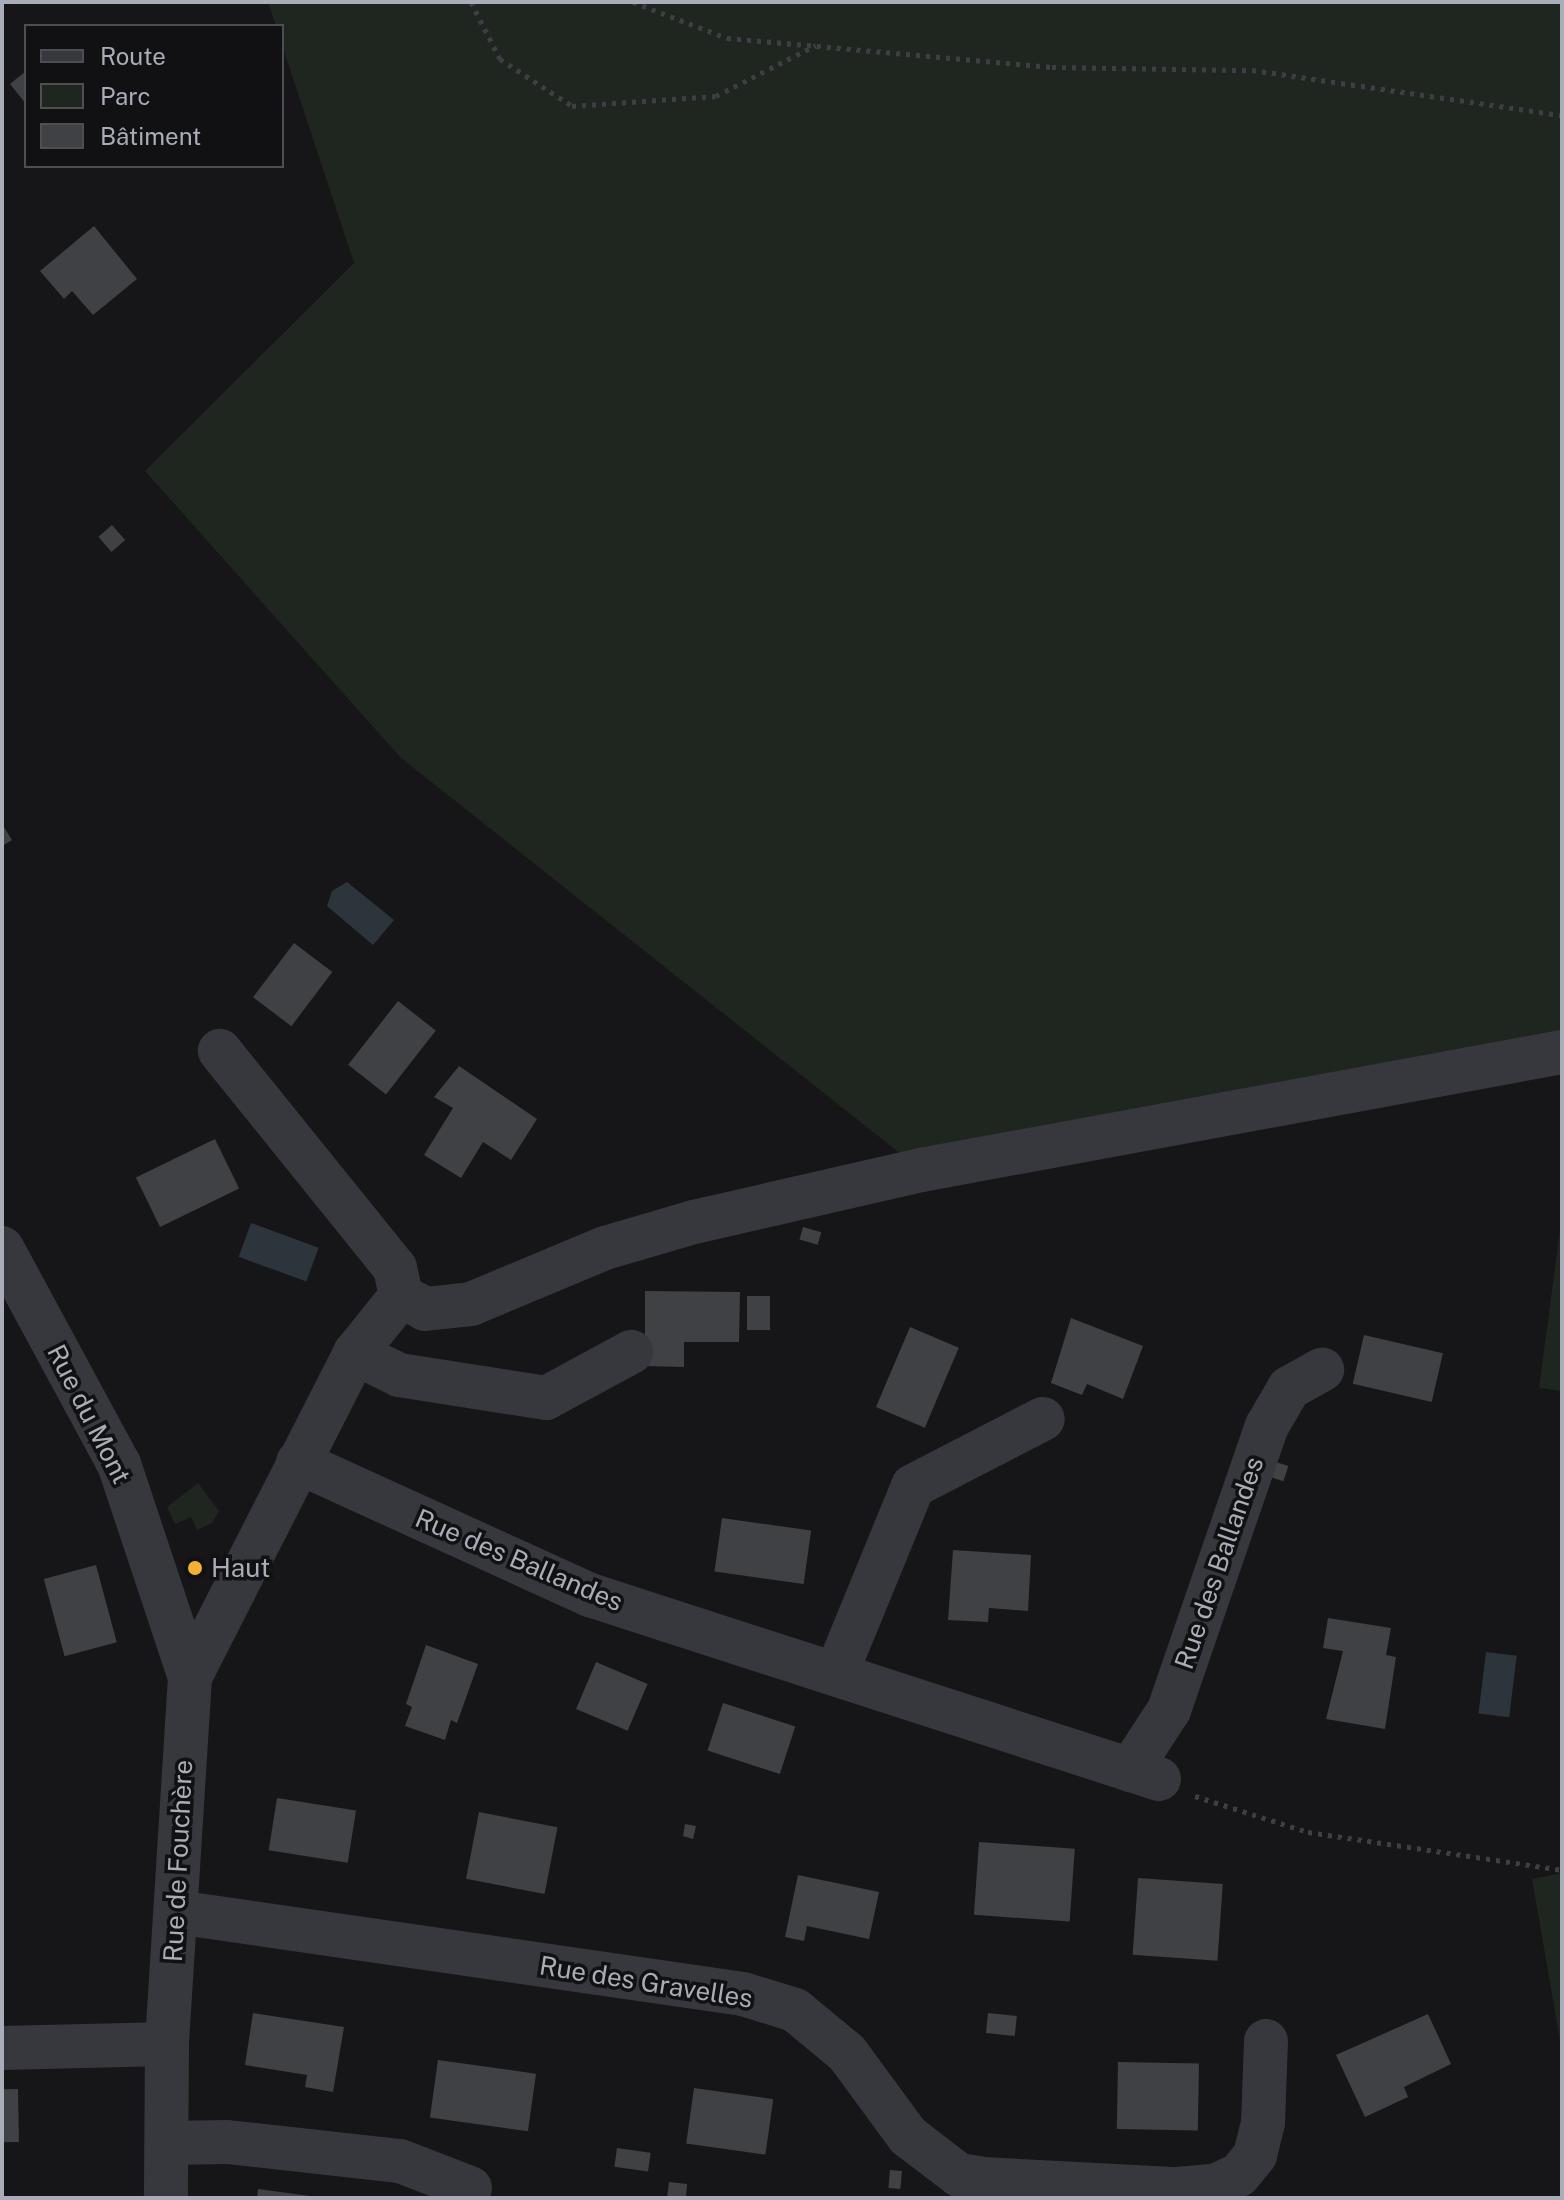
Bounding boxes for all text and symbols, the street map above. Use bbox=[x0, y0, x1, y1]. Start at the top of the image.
legend bbox=[24, 24, 284, 168]
text: Route bbox=[100, 42, 166, 70]
text: Parc bbox=[100, 82, 151, 110]
text: Bâtiment bbox=[100, 122, 201, 150]
street label: Rue du Mont bbox=[40, 1339, 138, 1489]
street label: Rue des Ballandes bbox=[1168, 1453, 1270, 1673]
street label: Rue des Ballandes bbox=[410, 1502, 628, 1618]
place label: Haut bbox=[211, 1552, 270, 1584]
marker: Haut bbox=[186, 1559, 204, 1577]
street label: Rue de Fouchère bbox=[157, 1759, 199, 1963]
street label: Rue des Gravelles bbox=[537, 1950, 755, 2014]

